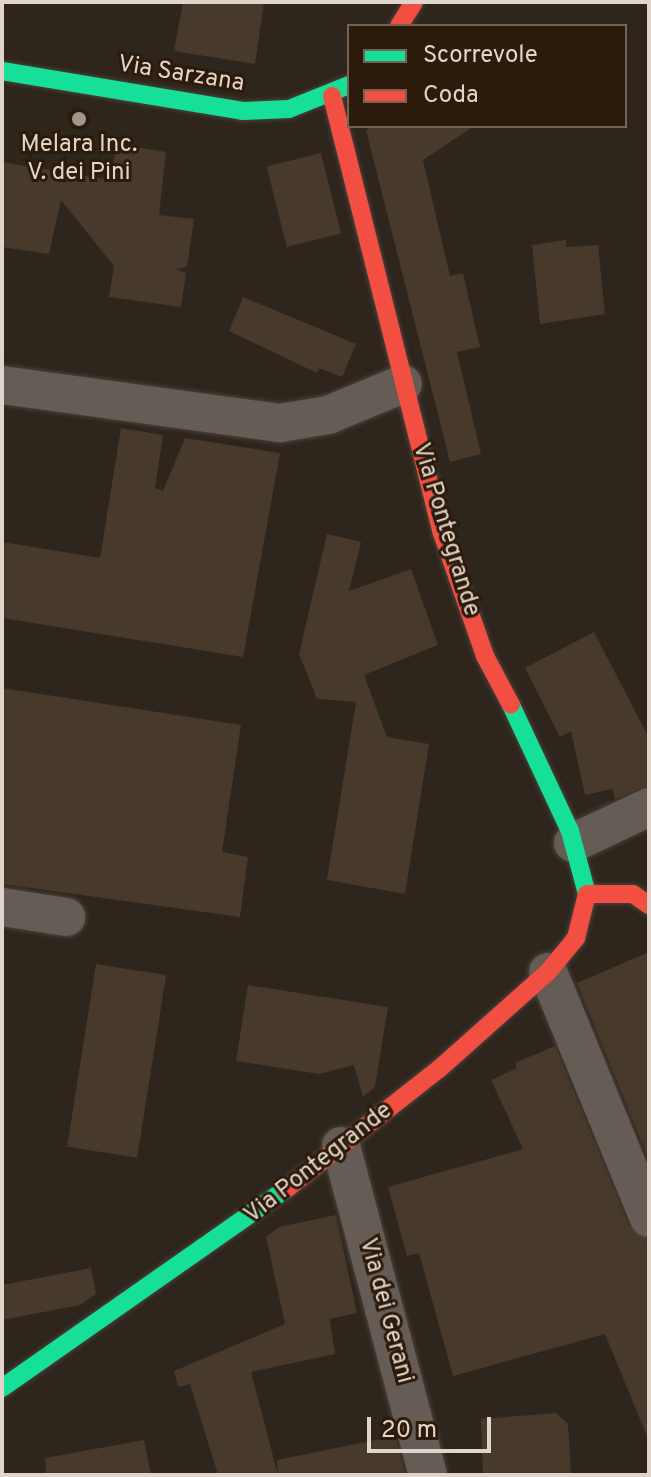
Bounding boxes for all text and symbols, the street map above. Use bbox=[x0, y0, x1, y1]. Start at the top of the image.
legend bbox=[347, 24, 627, 128]
text: Scorrevole bbox=[423, 41, 538, 71]
street label: Via Sarzana bbox=[116, 51, 246, 99]
text: Coda bbox=[423, 81, 479, 111]
marker: Melara Inc. V. dei Pini bbox=[70, 110, 88, 128]
place label: Melara Inc. V. dei Pini bbox=[20, 132, 138, 188]
street label: Via Pontegrande bbox=[405, 440, 485, 620]
street label: Via Pontegrande bbox=[239, 1097, 399, 1231]
street label: Via dei Gerani bbox=[352, 1235, 418, 1387]
scale bar bbox=[371, 1401, 495, 1451]
text: 20 m bbox=[381, 1416, 437, 1446]

